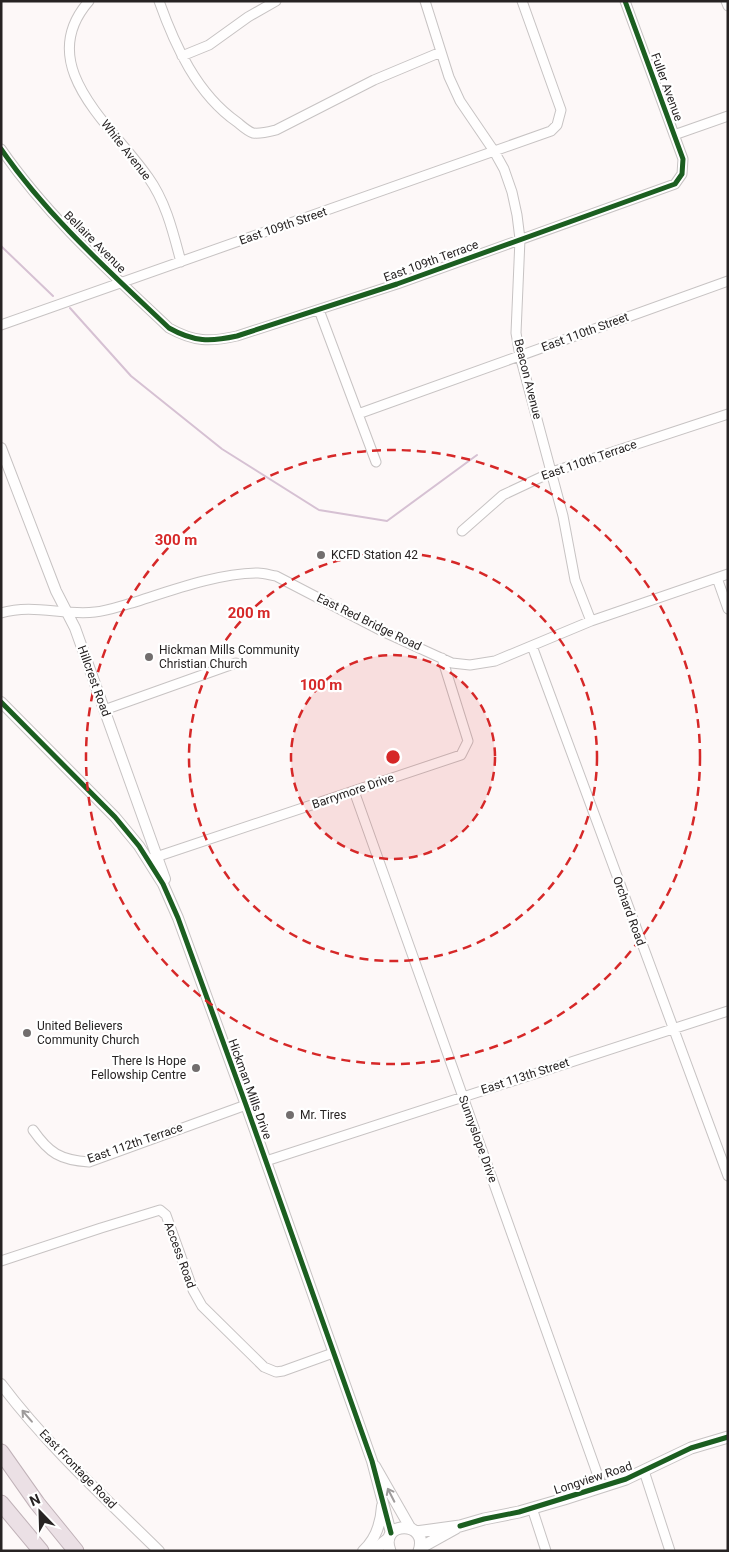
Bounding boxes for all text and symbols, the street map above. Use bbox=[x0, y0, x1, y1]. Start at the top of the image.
street label: Fuller Avenue bbox=[648, 51, 686, 123]
street label: White Avenue bbox=[98, 117, 154, 183]
street label: East 109th Street bbox=[237, 204, 329, 248]
street label: Bellaire Avenue bbox=[61, 208, 129, 276]
street label: East 109th Terrace bbox=[382, 237, 480, 285]
street label: East 110th Street bbox=[539, 310, 631, 354]
street label: Beacon Avenue bbox=[511, 337, 545, 421]
street label: East 110th Terrace bbox=[539, 437, 639, 483]
text: 300 m bbox=[155, 531, 197, 549]
place label: KCFD Station 42 bbox=[331, 548, 418, 562]
marker: KCFD Station 42 bbox=[315, 549, 327, 561]
street label: East Red Bridge Road bbox=[314, 591, 424, 653]
text: 200 m bbox=[228, 604, 270, 622]
place label: Hickman Mills Community Christian Church bbox=[159, 643, 300, 671]
street label: Hillcrest Road bbox=[75, 644, 113, 718]
marker: Hickman Mills Community Christian Church bbox=[143, 651, 155, 663]
text: 100 m bbox=[300, 676, 342, 694]
centre of rings bbox=[384, 748, 402, 766]
street label: Barrymore Drive bbox=[310, 770, 396, 812]
street label: Orchard Road bbox=[610, 874, 648, 948]
place label: United Believers Community Church bbox=[37, 1019, 139, 1047]
marker: United Believers Community Church bbox=[21, 1027, 33, 1039]
street label: Hickman Mills Drive bbox=[225, 1037, 275, 1141]
place label: There Is Hope Fellowship Centre bbox=[91, 1054, 186, 1082]
street label: East 113th Street bbox=[479, 1055, 571, 1097]
marker: There Is Hope Fellowship Centre bbox=[190, 1062, 202, 1074]
street label: Sunnyslope Drive bbox=[456, 1094, 500, 1184]
place label: Mr. Tires bbox=[300, 1108, 346, 1122]
marker: Mr. Tires bbox=[284, 1109, 296, 1121]
street label: East 112th Terrace bbox=[85, 1120, 185, 1166]
street label: Access Road bbox=[162, 1220, 198, 1290]
one-way arrow bbox=[21, 1409, 33, 1422]
street label: East Frontage Road bbox=[37, 1427, 119, 1511]
street label: Longview Road bbox=[552, 1459, 634, 1497]
north arrow bbox=[15, 1487, 65, 1537]
one-way arrow bbox=[386, 1488, 395, 1503]
text: N bbox=[27, 1491, 43, 1509]

